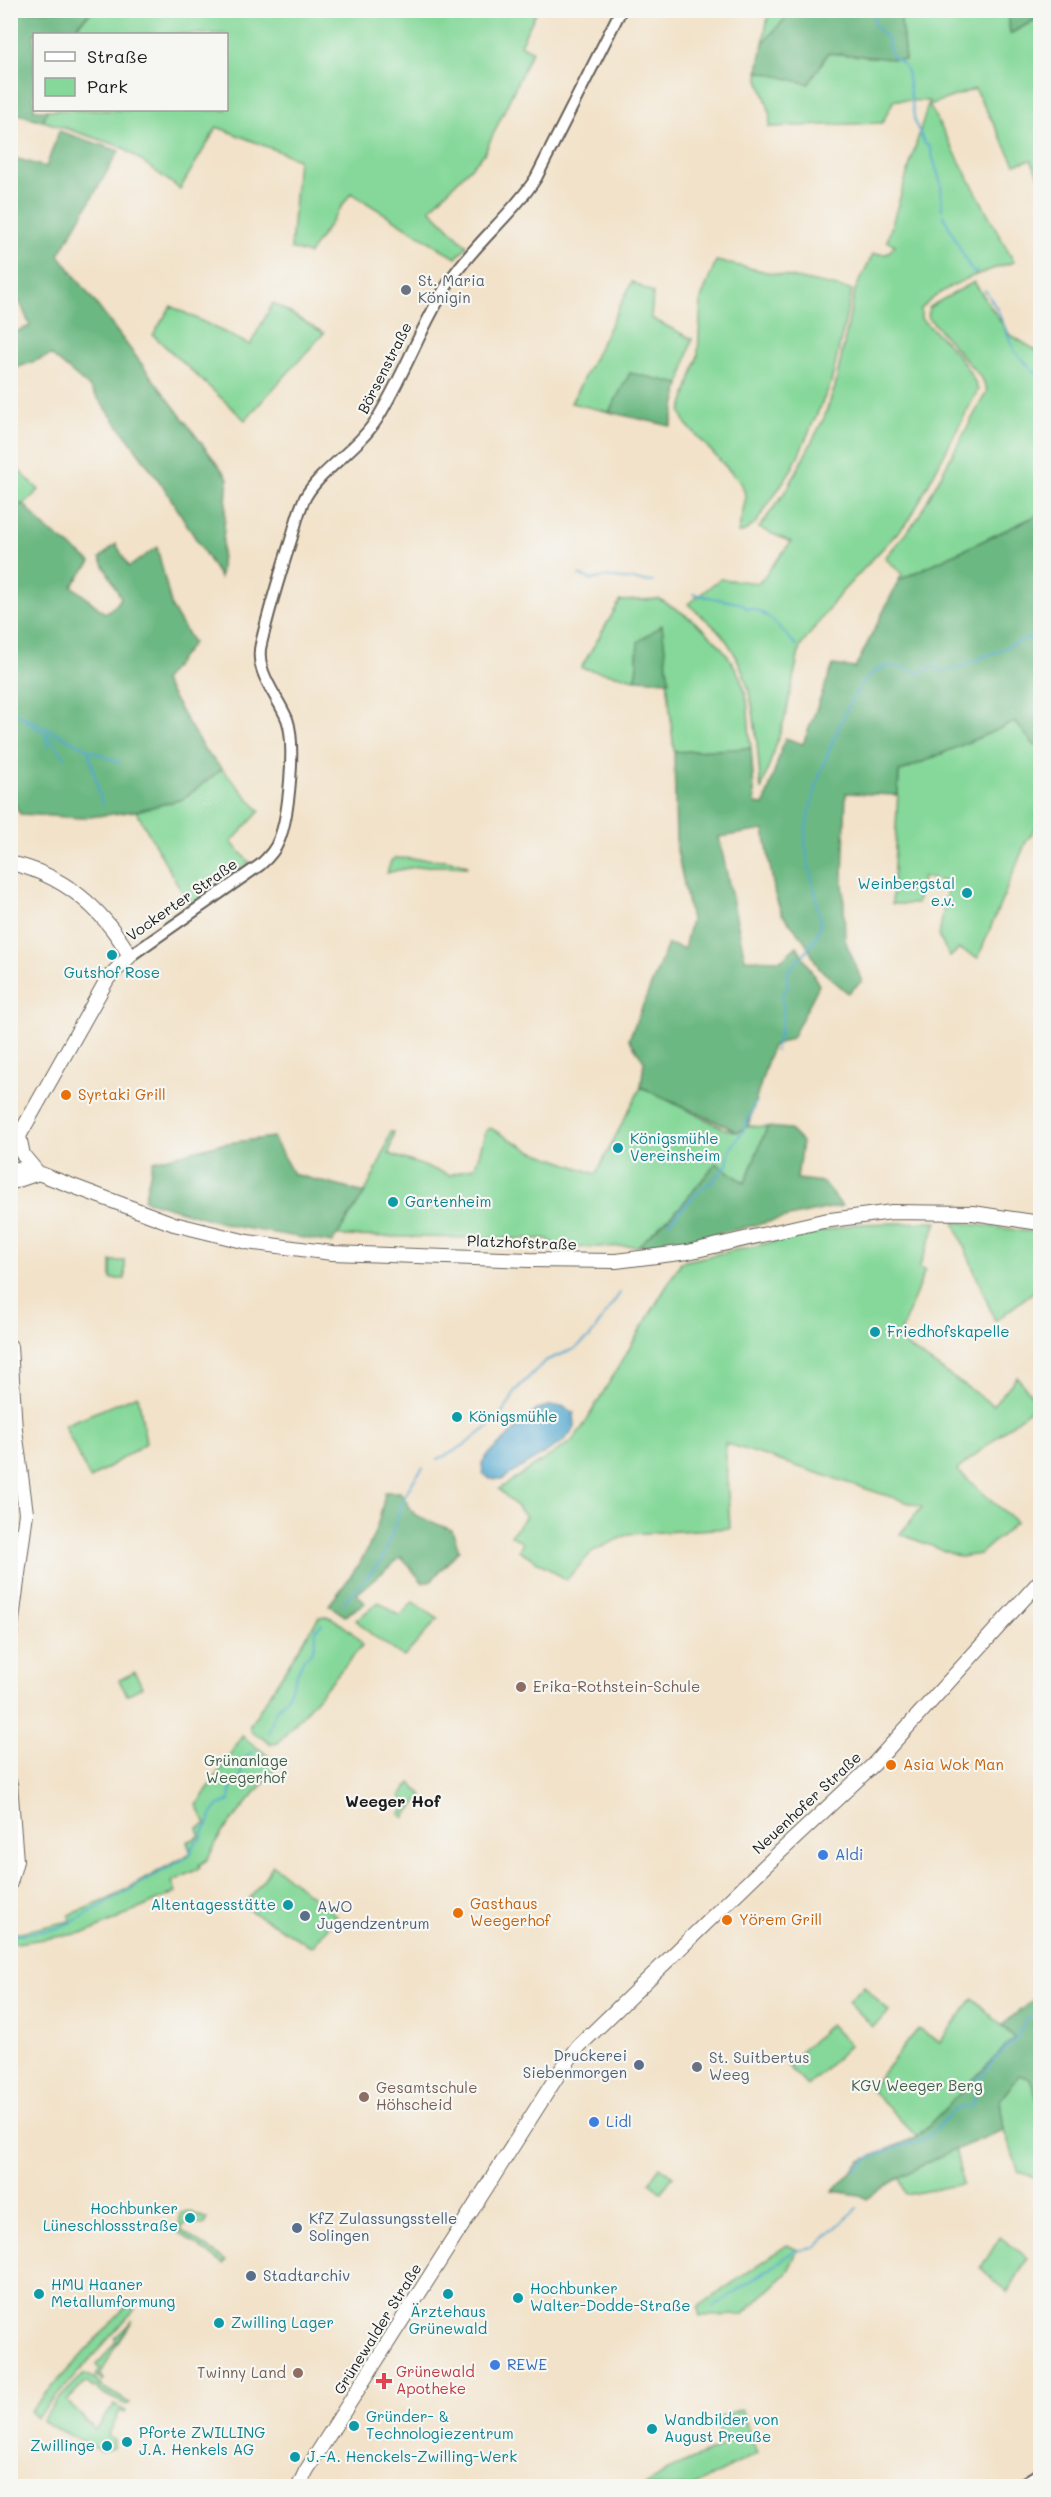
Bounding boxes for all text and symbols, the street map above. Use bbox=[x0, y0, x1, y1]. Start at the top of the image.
legend bbox=[33, 33, 228, 111]
text: Straße bbox=[87, 44, 148, 68]
text: Park bbox=[87, 74, 128, 98]
place label: St. Maria Königin bbox=[418, 270, 485, 307]
marker: St. Maria Königin bbox=[399, 283, 413, 297]
street label: Börsenstraße bbox=[352, 318, 416, 417]
street label: Vockerter Straße bbox=[122, 853, 241, 945]
place label: Weinbergstal e.v. bbox=[858, 873, 955, 910]
marker: Weinbergstal e.v. bbox=[960, 886, 974, 900]
marker: Gutshof Rose bbox=[105, 948, 119, 962]
place label: Gutshof Rose bbox=[64, 962, 160, 982]
place label: Syrtaki Grill bbox=[78, 1084, 166, 1104]
marker: Syrtaki Grill bbox=[59, 1088, 73, 1102]
place label: Königsmühle Vereinsheim bbox=[630, 1128, 720, 1165]
marker: Königsmühle Vereinsheim bbox=[611, 1141, 625, 1155]
place label: Gartenheim bbox=[405, 1191, 491, 1211]
marker: Gartenheim bbox=[386, 1195, 400, 1209]
street label: Platzhofstraße bbox=[467, 1230, 577, 1254]
place label: Friedhofskapelle bbox=[887, 1321, 1009, 1341]
marker: Friedhofskapelle bbox=[868, 1325, 882, 1339]
place label: Königsmühle bbox=[469, 1406, 558, 1426]
marker: Königsmühle bbox=[450, 1410, 464, 1424]
place label: Erika-Rothstein-Schule bbox=[533, 1676, 700, 1696]
marker: Erika-Rothstein-Schule bbox=[514, 1680, 528, 1694]
street label: Neuenhofer Straße bbox=[748, 1747, 865, 1858]
park label: Grünanlage Weegerhof bbox=[204, 1750, 288, 1787]
place label: Asia Wok Man bbox=[903, 1754, 1004, 1774]
marker: Asia Wok Man bbox=[884, 1758, 898, 1772]
district label: Weeger Hof bbox=[345, 1790, 442, 1811]
place label: Aldi bbox=[835, 1844, 863, 1864]
marker: Aldi bbox=[816, 1848, 830, 1862]
place label: Gasthaus Weegerhof bbox=[470, 1893, 552, 1930]
place label: Altentagesstätte bbox=[151, 1894, 276, 1914]
place label: AWO Jugendzentrum bbox=[317, 1896, 429, 1933]
marker: Altentagesstätte bbox=[281, 1898, 295, 1912]
marker: Gasthaus Weegerhof bbox=[451, 1906, 465, 1920]
marker: AWO Jugendzentrum bbox=[298, 1909, 312, 1923]
place label: Yörem Grill bbox=[739, 1909, 822, 1929]
marker: Yörem Grill bbox=[720, 1913, 734, 1927]
place label: Druckerei Siebenmorgen bbox=[523, 2045, 627, 2082]
place label: St. Suitbertus Weeg bbox=[709, 2047, 810, 2084]
marker: Druckerei Siebenmorgen bbox=[632, 2058, 646, 2072]
marker: St. Suitbertus Weeg bbox=[690, 2060, 704, 2074]
park label: KGV Weeger Berg bbox=[851, 2075, 983, 2095]
place label: Gesamtschule Höhscheid bbox=[376, 2077, 477, 2114]
marker: Gesamtschule Höhscheid bbox=[357, 2090, 371, 2104]
place label: Lidl bbox=[606, 2111, 632, 2131]
marker: Lidl bbox=[587, 2115, 601, 2129]
place label: Hochbunker Lüneschlossstraße bbox=[43, 2198, 178, 2235]
place label: KfZ Zulassungsstelle Solingen bbox=[309, 2208, 457, 2245]
marker: Hochbunker Lüneschlossstraße bbox=[183, 2211, 197, 2225]
marker: KfZ Zulassungsstelle Solingen bbox=[290, 2221, 304, 2235]
street label: Grünewalder Straße bbox=[329, 2259, 426, 2398]
place label: Stadtarchiv bbox=[263, 2265, 350, 2285]
marker: Stadtarchiv bbox=[244, 2269, 258, 2283]
place label: HMU Haaner Metallumformung bbox=[51, 2274, 176, 2311]
place label: Hochbunker Walter-Dodde-Straße bbox=[530, 2278, 691, 2315]
marker: HMU Haaner Metallumformung bbox=[32, 2287, 46, 2301]
marker: Ärztehaus Grünewald bbox=[441, 2287, 455, 2301]
marker: Hochbunker Walter-Dodde-Straße bbox=[511, 2291, 525, 2305]
place label: Ärztehaus Grünewald bbox=[409, 2301, 487, 2338]
place label: Zwilling Lager bbox=[231, 2312, 334, 2332]
marker: Zwilling Lager bbox=[212, 2316, 226, 2330]
place label: REWE bbox=[507, 2354, 547, 2374]
marker: REWE bbox=[488, 2358, 502, 2372]
place label: Grünewald Apotheke bbox=[396, 2361, 475, 2398]
place label: Twinny Land bbox=[197, 2362, 286, 2382]
marker: Twinny Land bbox=[291, 2366, 305, 2380]
marker: Grünewald Apotheke bbox=[377, 2374, 391, 2388]
place label: Gründer- & Technologiezentrum bbox=[366, 2406, 514, 2443]
place label: Wandbilder von August Preuße bbox=[664, 2409, 779, 2446]
marker: Gründer- & Technologiezentrum bbox=[347, 2419, 361, 2433]
place label: Pforte ZWILLING J.A. Henkels AG bbox=[139, 2422, 265, 2459]
marker: Wandbilder von August Preuße bbox=[645, 2422, 659, 2436]
place label: Zwillinge bbox=[30, 2435, 95, 2455]
marker: Pforte ZWILLING J.A. Henkels AG bbox=[120, 2435, 134, 2449]
marker: Zwillinge bbox=[100, 2439, 114, 2453]
place label: J.-A. Henckels-Zwilling-Werk bbox=[307, 2446, 517, 2466]
marker: J.-A. Henckels-Zwilling-Werk bbox=[288, 2450, 302, 2464]

